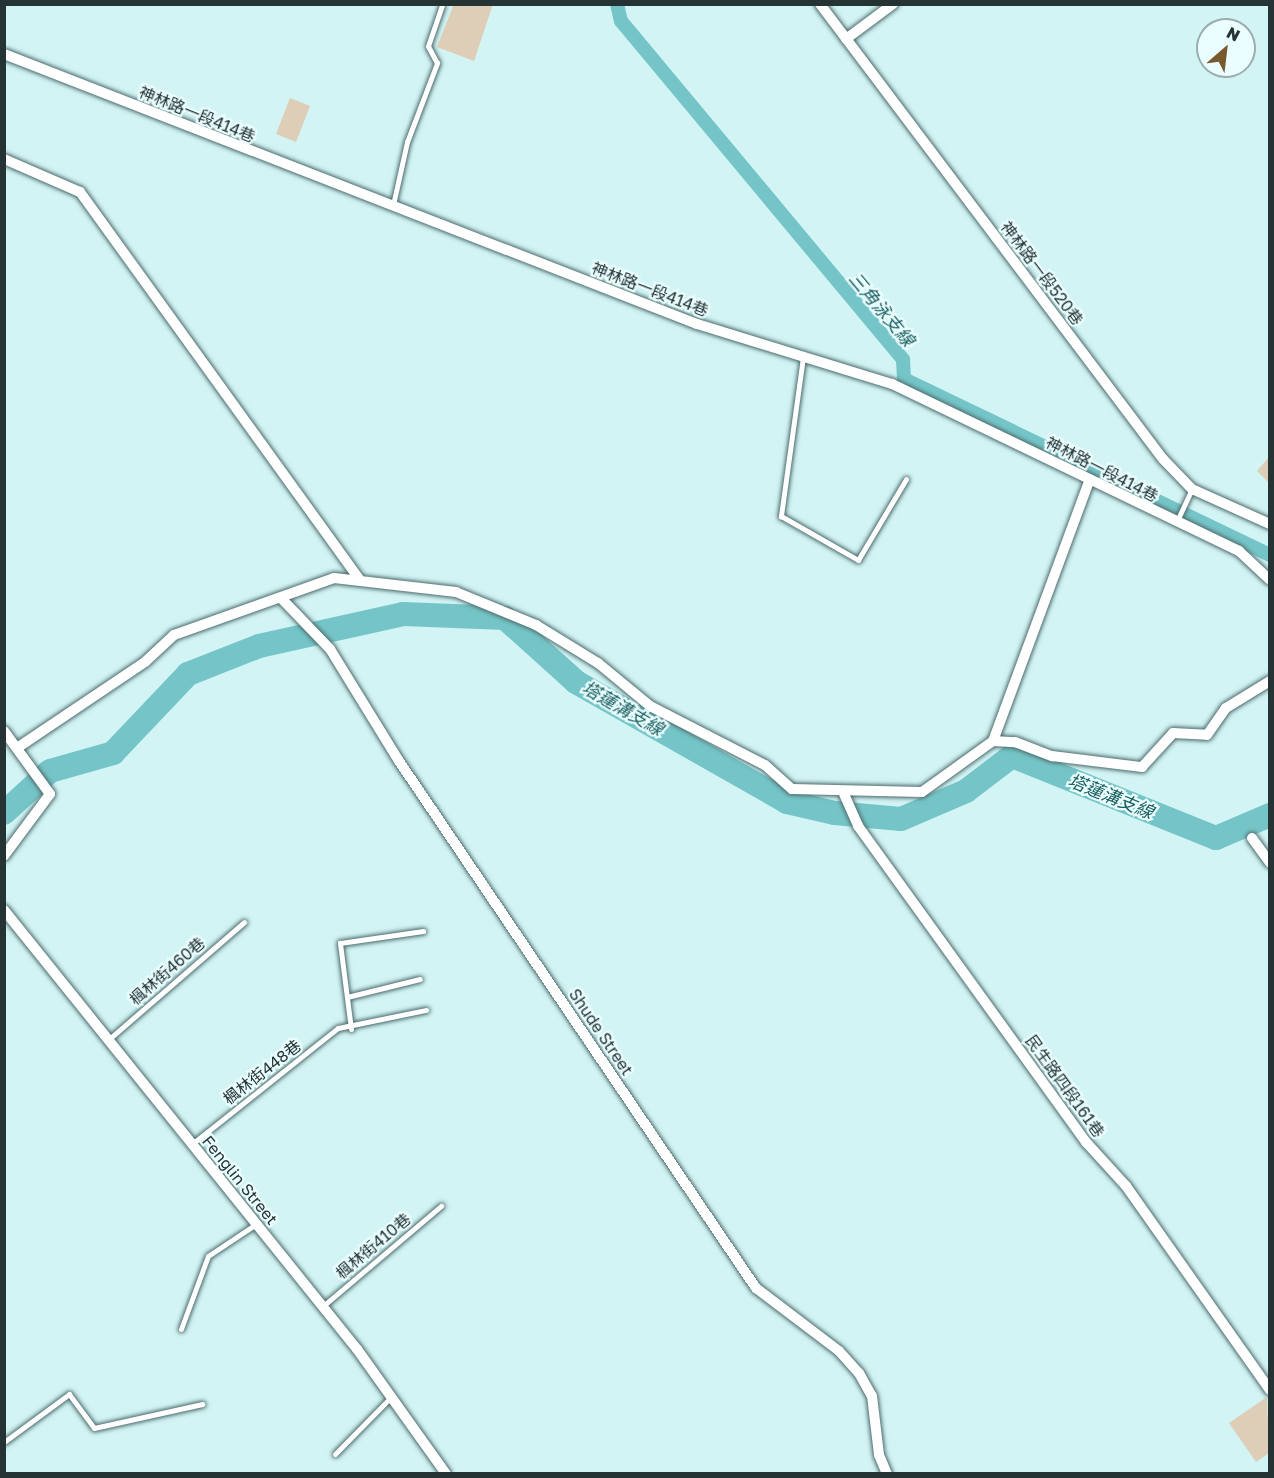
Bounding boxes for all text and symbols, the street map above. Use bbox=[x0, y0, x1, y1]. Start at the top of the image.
north arrow bbox=[1196, 18, 1256, 78]
text: N bbox=[1223, 22, 1244, 46]
street label: 神林路一段414巷 bbox=[136, 82, 258, 146]
street label: 神林路一段520巷 bbox=[997, 218, 1087, 328]
street label: 神林路一段414巷 bbox=[589, 258, 711, 320]
water label: 三角泳支線 bbox=[845, 268, 919, 350]
street label: 神林路一段414巷 bbox=[1043, 432, 1161, 506]
water label: 塔蓮溝支線 bbox=[579, 676, 667, 740]
water label: 塔蓮溝支線 bbox=[1065, 769, 1157, 823]
street label: 楓林街460巷 bbox=[125, 933, 209, 1009]
street label: Shude Street bbox=[565, 985, 637, 1079]
street label: 民生路四段161巷 bbox=[1022, 1031, 1108, 1141]
street label: 楓林街448巷 bbox=[219, 1036, 305, 1108]
street label: Fenglin Street bbox=[198, 1132, 282, 1228]
street label: 楓林街410巷 bbox=[332, 1209, 414, 1283]

